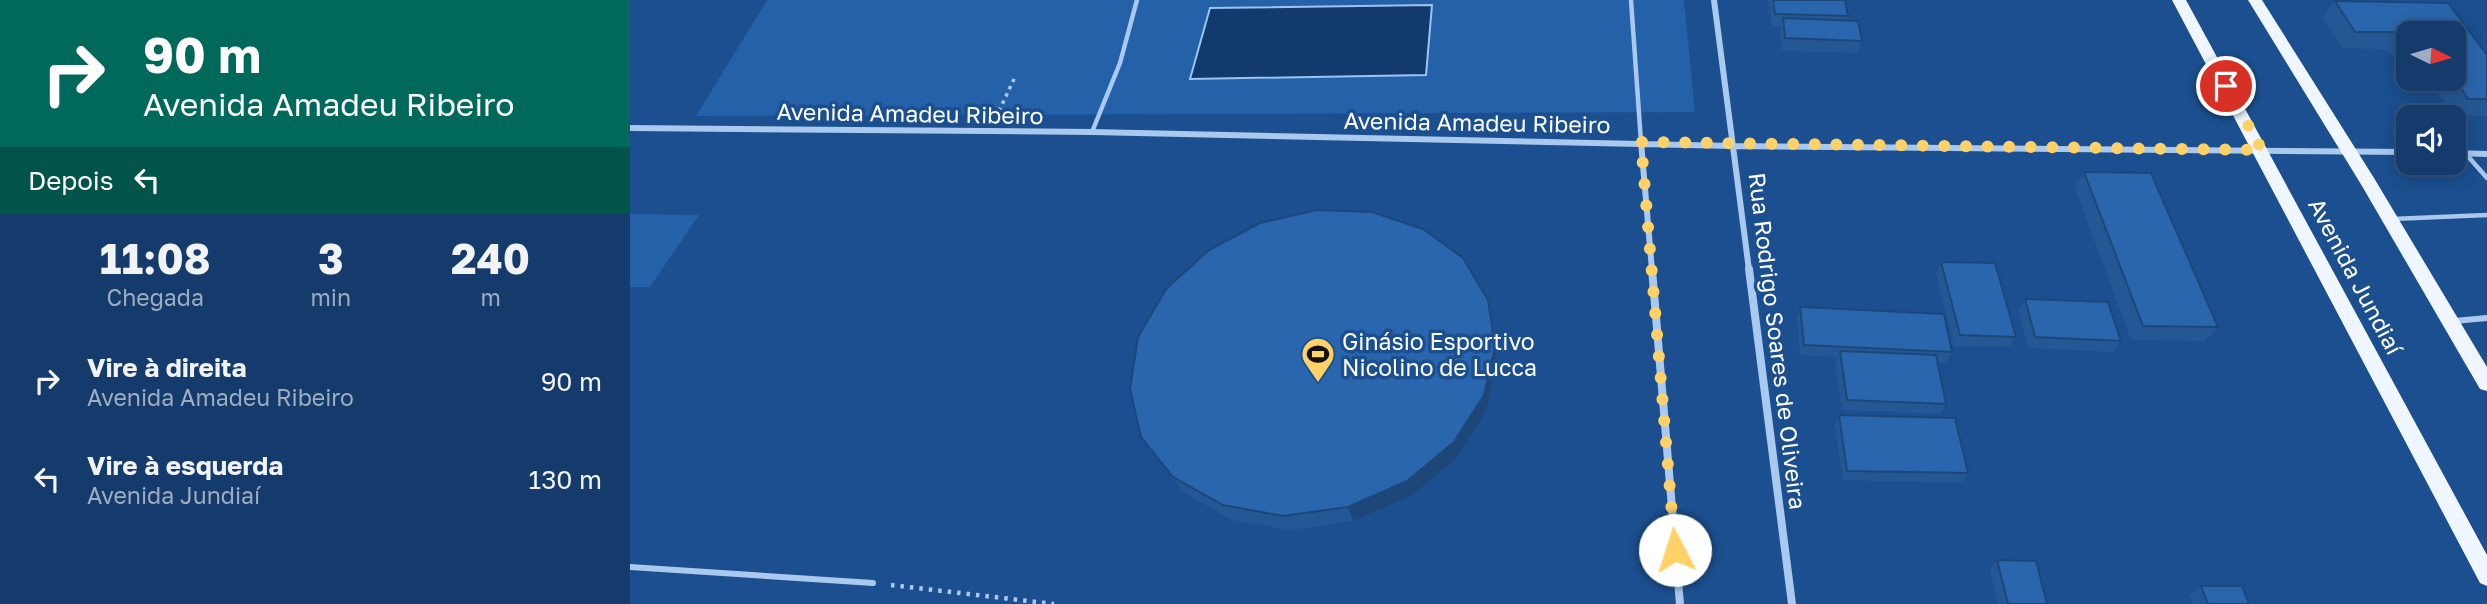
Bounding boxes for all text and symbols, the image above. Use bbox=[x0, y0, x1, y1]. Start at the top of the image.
north arrow bbox=[2396, 21, 2466, 91]
map controls bbox=[2396, 21, 2466, 175]
text: 90 m bbox=[143, 25, 261, 84]
icon: right bbox=[28, 28, 119, 119]
pin bbox=[2196, 56, 2256, 116]
icon: arrive bbox=[2207, 67, 2245, 105]
text: Avenida Amadeu Ribeiro bbox=[143, 85, 514, 123]
street label: Avenida Amadeu Ribeiro bbox=[776, 97, 1044, 129]
button: sound bbox=[2396, 105, 2466, 175]
street label: Avenida Amadeu Ribeiro bbox=[1343, 106, 1611, 138]
icon: left bbox=[128, 161, 166, 199]
text: Depois bbox=[28, 165, 114, 196]
street label: Rua Rodrigo Soares de Oliveira bbox=[1743, 171, 1813, 511]
street label: Avenida Jundiaí bbox=[2303, 193, 2410, 361]
text: 11:08 bbox=[100, 233, 211, 283]
text: 3 bbox=[318, 233, 344, 283]
text: 240 bbox=[451, 233, 530, 283]
text: Chegada bbox=[107, 283, 204, 311]
text: min bbox=[311, 283, 351, 311]
text: m bbox=[480, 283, 501, 311]
place label: Ginásio Esportivo Nicolino de Lucca bbox=[1342, 327, 1537, 381]
sports icon: Ginásio Esportivo Nicolino de Lucca bbox=[1299, 335, 1337, 384]
text: Vire à direita bbox=[87, 352, 247, 383]
icon: right bbox=[28, 362, 66, 400]
text: 90 m bbox=[541, 366, 602, 397]
text: Avenida Amadeu Ribeiro bbox=[87, 383, 354, 411]
text: Vire à esquerda bbox=[87, 450, 283, 481]
icon: left bbox=[28, 460, 66, 498]
text: 130 m bbox=[529, 464, 602, 495]
text: Avenida Jundiaí bbox=[87, 481, 260, 509]
position arrow bbox=[1638, 513, 1712, 587]

